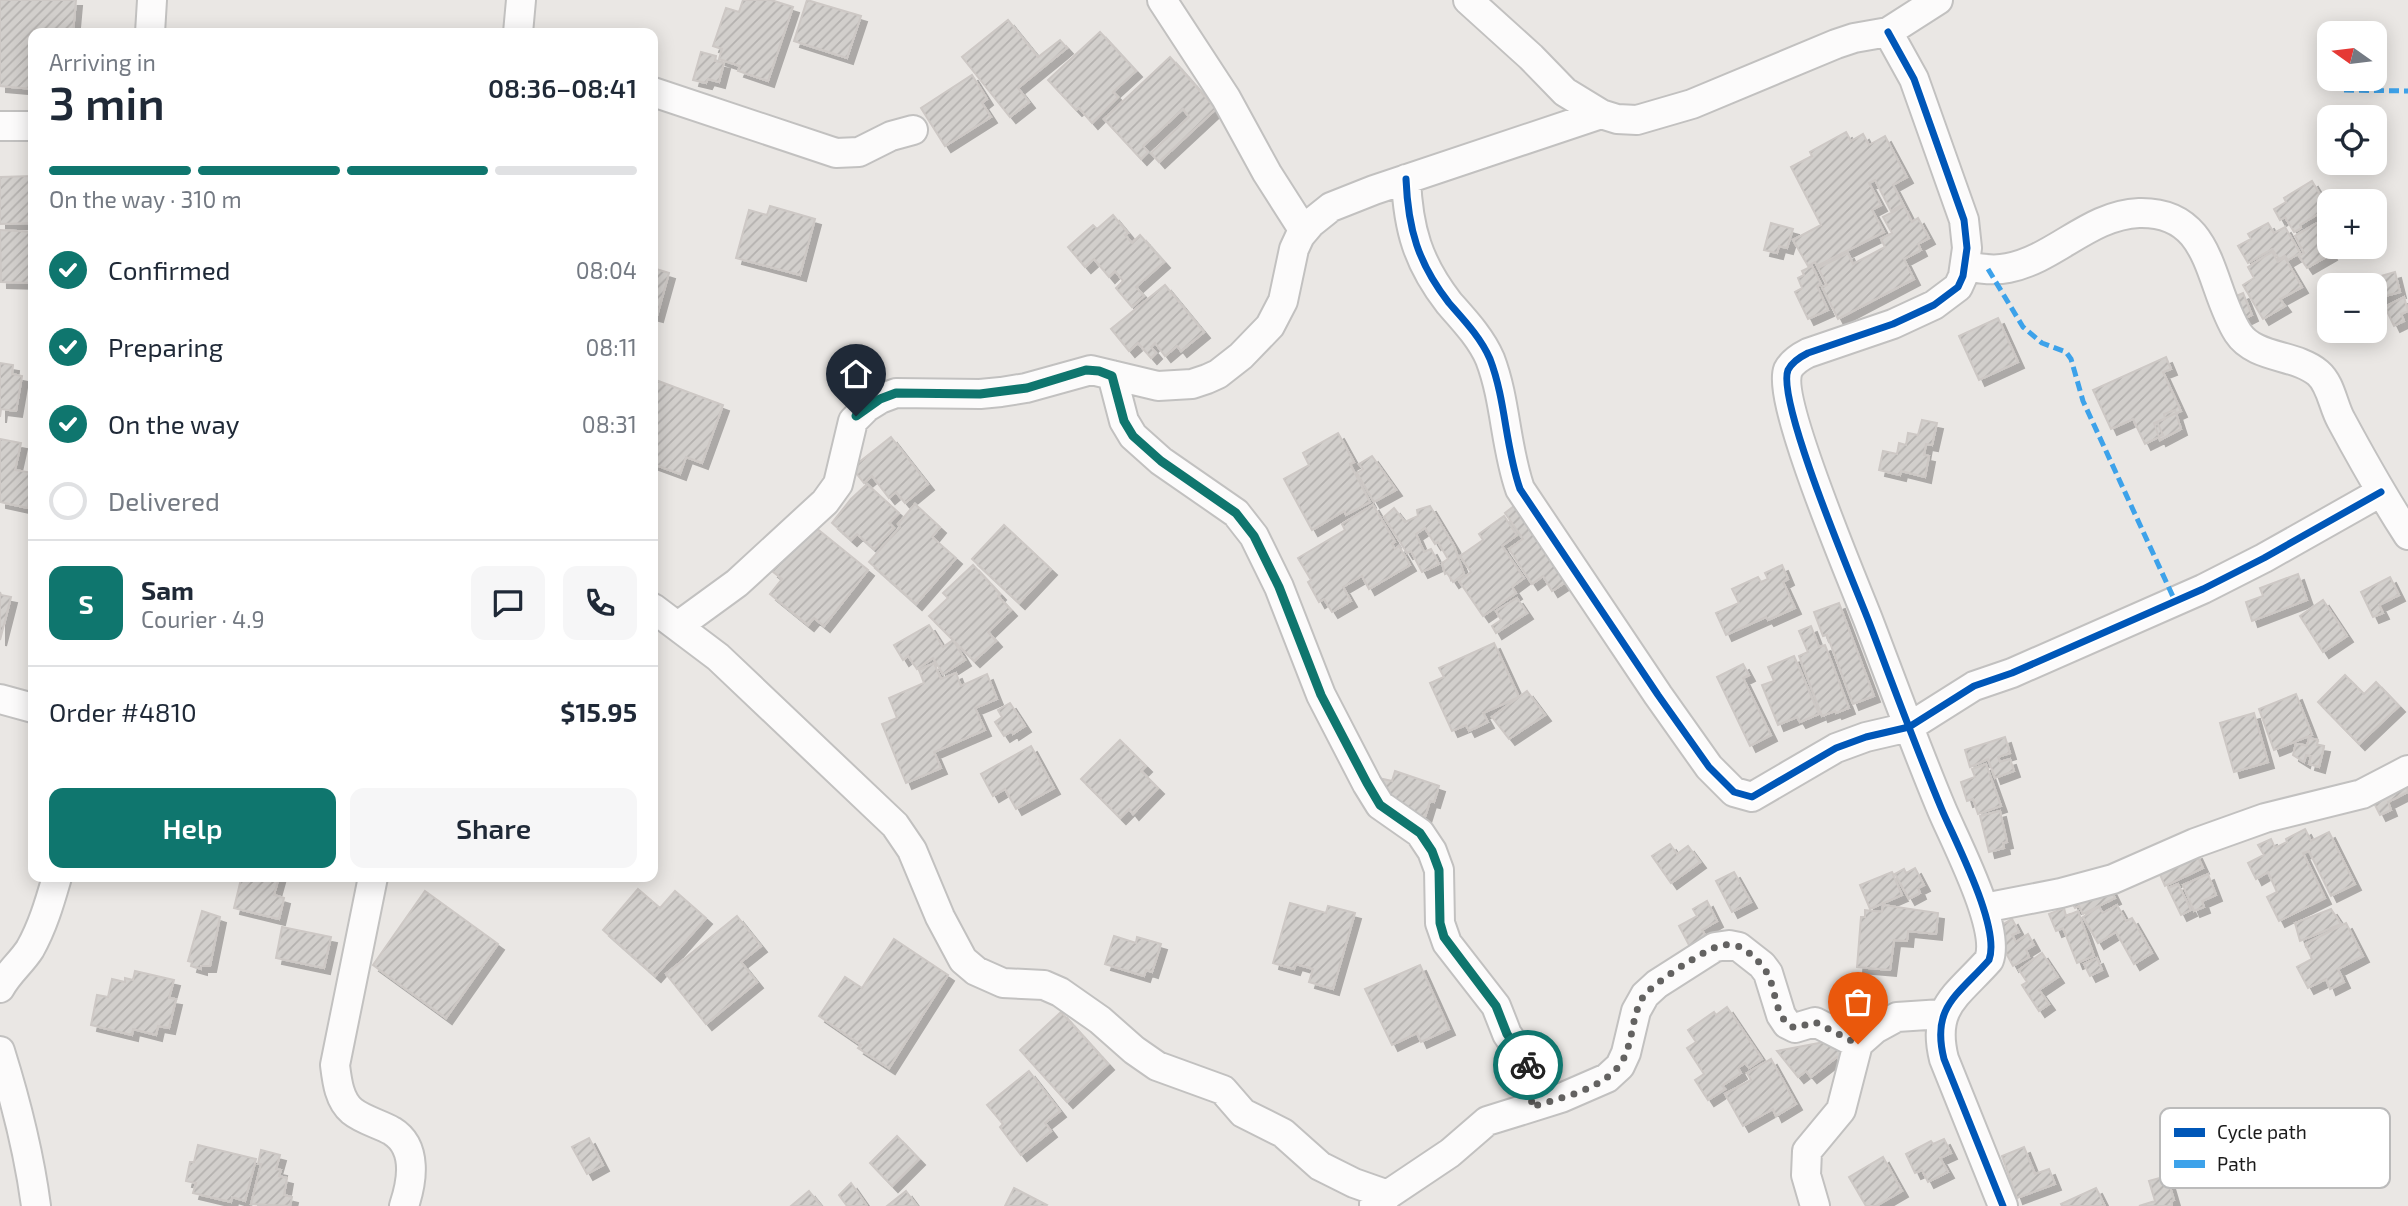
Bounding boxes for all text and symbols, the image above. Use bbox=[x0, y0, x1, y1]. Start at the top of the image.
north arrow bbox=[2317, 21, 2387, 91]
map controls bbox=[2317, 21, 2387, 343]
text: Arriving in bbox=[49, 48, 156, 76]
text: 08:36–08:41 bbox=[488, 72, 637, 103]
text: 3 min bbox=[49, 74, 165, 129]
button: locate bbox=[2317, 105, 2387, 175]
text: On the way · 310 m bbox=[49, 185, 242, 213]
button: + bbox=[2317, 189, 2387, 259]
icon: check bbox=[49, 251, 87, 289]
text: Confirmed bbox=[108, 254, 231, 285]
text: 08:04 bbox=[576, 256, 637, 284]
button: − bbox=[2317, 273, 2387, 343]
icon: check bbox=[49, 328, 87, 366]
text: Preparing bbox=[108, 331, 223, 362]
text: 08:11 bbox=[585, 333, 637, 361]
pin bbox=[826, 344, 886, 416]
icon: home bbox=[837, 355, 875, 393]
icon: check bbox=[49, 405, 87, 443]
text: On the way bbox=[108, 408, 239, 439]
text: 08:31 bbox=[582, 410, 637, 438]
text: Delivered bbox=[108, 485, 220, 516]
button: chat bbox=[471, 566, 545, 640]
button: phone bbox=[563, 566, 637, 640]
text: Sam bbox=[141, 574, 194, 605]
text: S bbox=[78, 588, 94, 619]
text: Courier · 4.9 bbox=[141, 605, 265, 633]
text: Order #4810 bbox=[49, 696, 197, 727]
text: $15.95 bbox=[560, 696, 637, 727]
button: Help bbox=[49, 788, 336, 868]
button: Share bbox=[350, 788, 637, 868]
pin bbox=[1828, 972, 1888, 1044]
icon: bag bbox=[1839, 983, 1877, 1021]
courier bbox=[1493, 1030, 1563, 1100]
icon: bike bbox=[1509, 1046, 1547, 1084]
legend bbox=[2160, 1108, 2390, 1188]
text: Cycle path bbox=[2217, 1120, 2307, 1143]
text: Path bbox=[2217, 1152, 2257, 1175]

